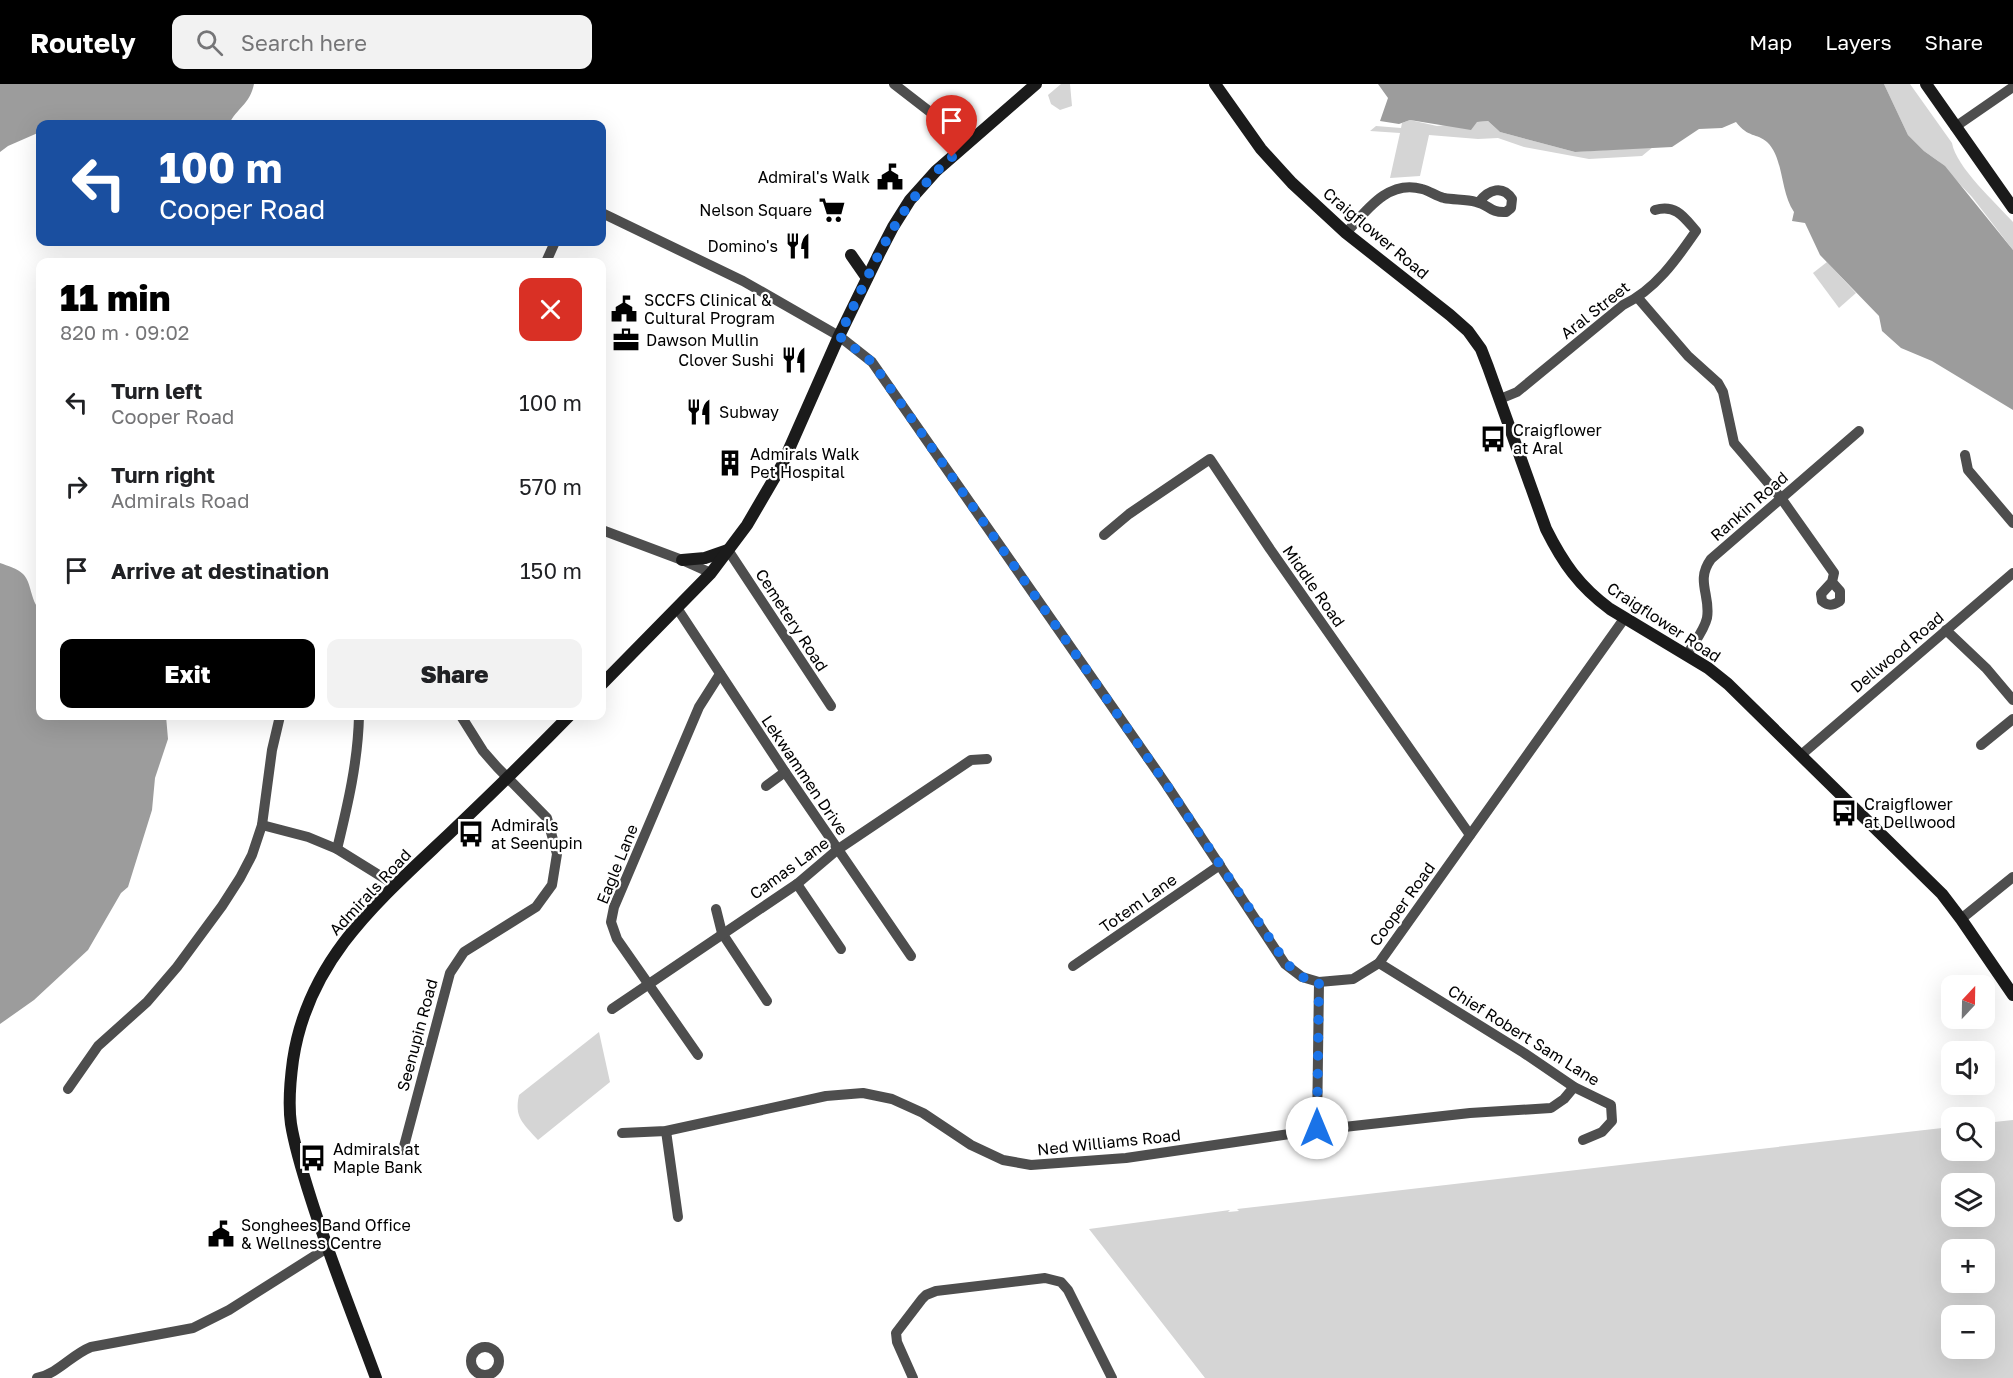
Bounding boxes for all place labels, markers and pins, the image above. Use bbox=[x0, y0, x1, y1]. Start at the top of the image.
pin bbox=[926, 95, 977, 157]
public building icon: Admiral's Walk bbox=[875, 162, 905, 192]
place label: Admiral's Walk bbox=[758, 167, 870, 187]
supermarket icon: Nelson Square bbox=[817, 195, 847, 225]
place label: Nelson Square bbox=[699, 200, 812, 220]
restaurant icon: Domino's bbox=[783, 231, 813, 261]
place label: Domino's bbox=[707, 236, 778, 256]
place label: SCCFS Clinical & Cultural Program bbox=[644, 290, 775, 328]
public building icon: SCCFS Clinical & Cultural Program bbox=[609, 294, 639, 324]
office icon: Dawson Mullin bbox=[611, 325, 641, 355]
place label: Dawson Mullin bbox=[646, 330, 759, 350]
restaurant icon: Clover Sushi bbox=[779, 345, 809, 375]
place label: Clover Sushi bbox=[678, 350, 774, 370]
restaurant icon: Subway bbox=[684, 397, 714, 427]
place label: Subway bbox=[719, 402, 779, 422]
place label: Craigflower at Aral bbox=[1513, 420, 1602, 458]
bus stop icon: Craigflower at Aral bbox=[1478, 424, 1508, 454]
place label: Admirals Walk Pet Hospital bbox=[750, 444, 860, 482]
building icon: Admirals Walk Pet Hospital bbox=[715, 448, 745, 478]
place label: Craigflower at Dellwood bbox=[1864, 794, 1956, 832]
bus stop icon: Craigflower at Dellwood bbox=[1829, 798, 1859, 828]
place label: Admirals at Seenupin bbox=[491, 815, 583, 853]
bus stop icon: Admirals at Seenupin bbox=[456, 819, 486, 849]
place label: Admirals at Maple Bank bbox=[333, 1139, 423, 1177]
bus stop icon: Admirals at Maple Bank bbox=[298, 1143, 328, 1173]
place label: Songhees Band Office & Wellness Centre bbox=[241, 1215, 411, 1253]
public building icon: Songhees Band Office & Wellness Centre bbox=[206, 1219, 236, 1249]

